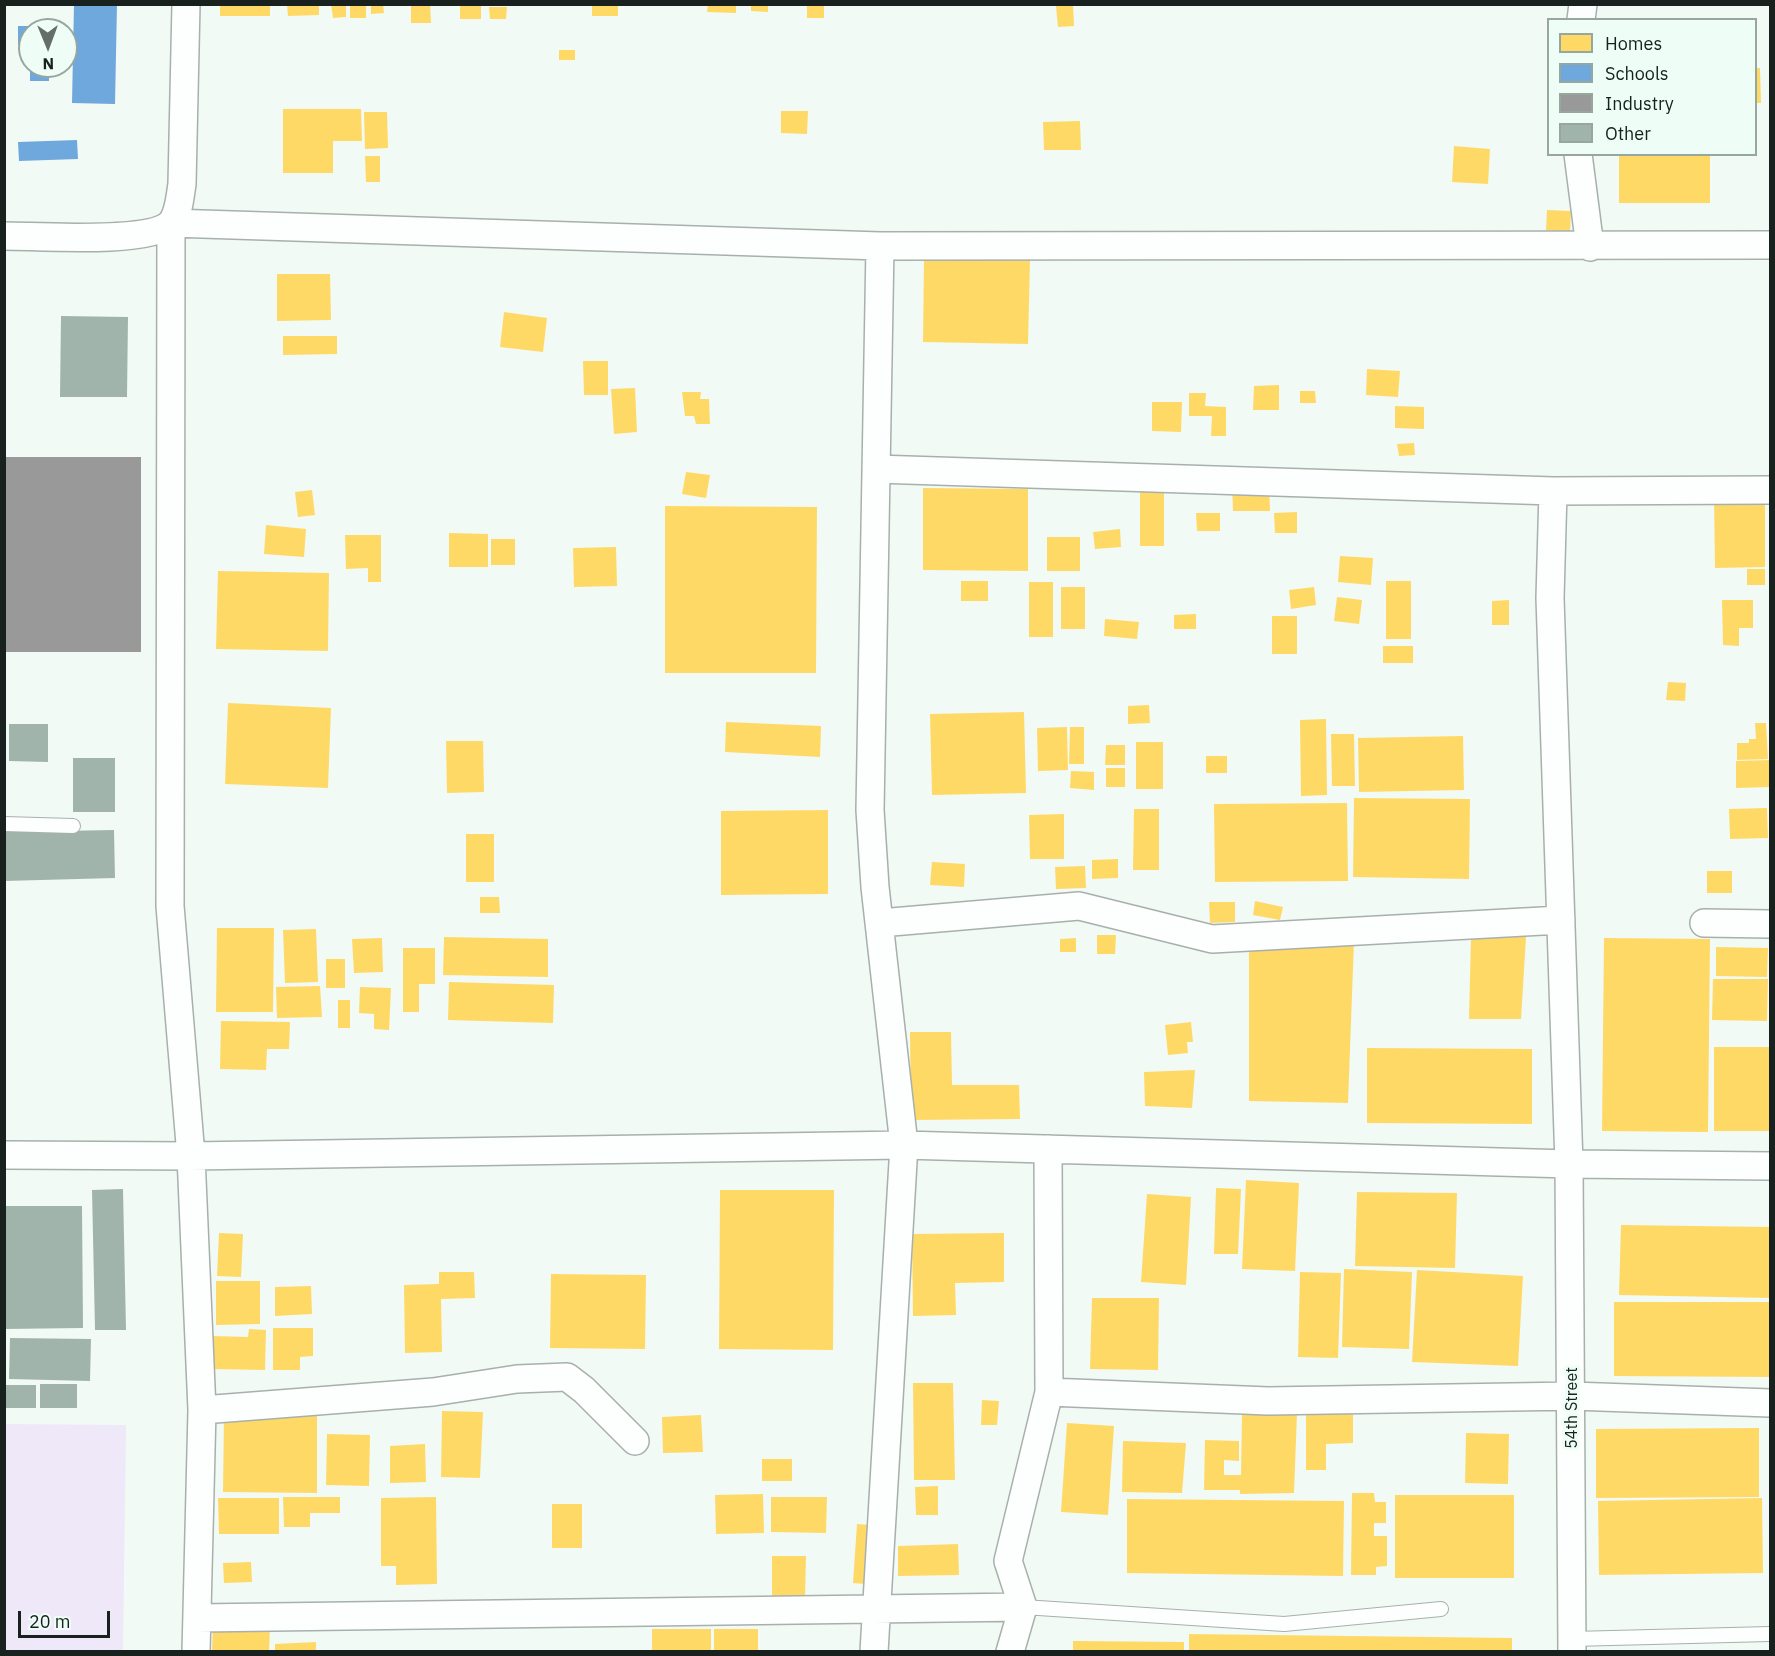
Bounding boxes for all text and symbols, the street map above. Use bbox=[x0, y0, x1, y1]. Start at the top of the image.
north arrow bbox=[18, 18, 78, 78]
legend bbox=[1547, 18, 1757, 156]
text: Homes bbox=[1605, 32, 1662, 55]
text: N bbox=[42, 54, 54, 74]
text: Schools bbox=[1605, 62, 1669, 85]
text: Industry bbox=[1605, 92, 1674, 115]
text: Other bbox=[1605, 122, 1651, 145]
street label: 54th Street bbox=[1562, 1367, 1582, 1449]
scale bar bbox=[21, 1599, 112, 1637]
text: 20 m bbox=[29, 1610, 71, 1633]

